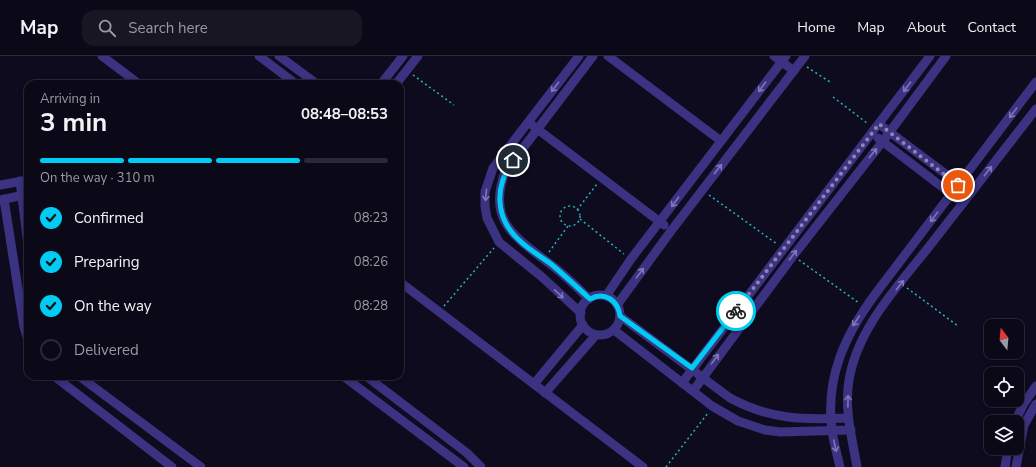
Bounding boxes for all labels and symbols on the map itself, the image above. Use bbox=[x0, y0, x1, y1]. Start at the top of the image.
one-way arrow bbox=[550, 81, 559, 92]
one-way arrow bbox=[758, 82, 767, 93]
one-way arrow bbox=[903, 82, 911, 93]
one-way arrow bbox=[1008, 107, 1017, 118]
pin bbox=[496, 143, 530, 177]
one-way arrow bbox=[869, 147, 878, 158]
one-way arrow bbox=[714, 164, 722, 175]
one-way arrow bbox=[984, 166, 992, 177]
pin bbox=[941, 168, 975, 202]
one-way arrow bbox=[482, 188, 489, 201]
one-way arrow bbox=[671, 196, 679, 207]
one-way arrow bbox=[930, 211, 938, 222]
one-way arrow bbox=[789, 250, 797, 261]
one-way arrow bbox=[636, 268, 644, 279]
one-way arrow bbox=[895, 279, 904, 290]
one-way arrow bbox=[554, 289, 565, 298]
courier bbox=[716, 291, 756, 331]
one-way arrow bbox=[852, 315, 860, 327]
north arrow bbox=[984, 319, 1024, 359]
one-way arrow bbox=[711, 354, 720, 365]
one-way arrow bbox=[844, 395, 852, 408]
one-way arrow bbox=[832, 439, 840, 452]

